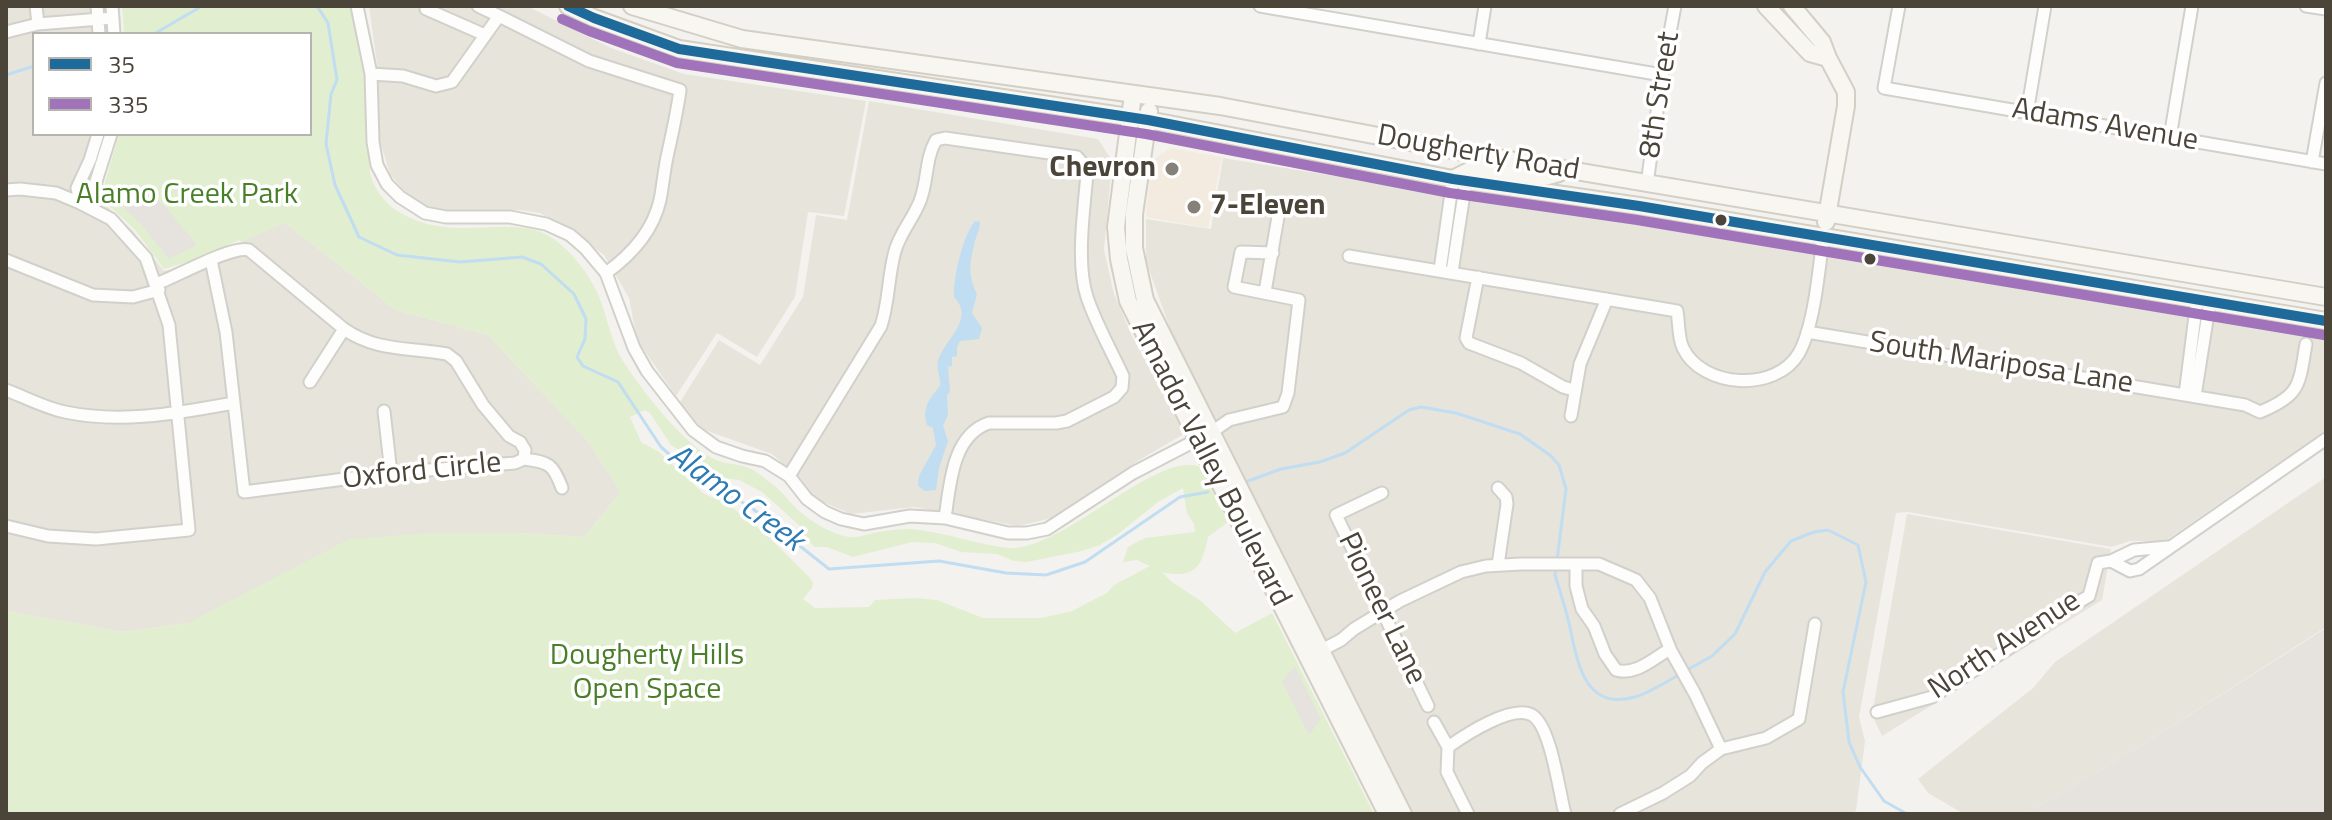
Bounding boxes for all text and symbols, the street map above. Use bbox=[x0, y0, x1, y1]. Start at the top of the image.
street label: 8th Street bbox=[1633, 29, 1689, 161]
legend bbox=[32, 32, 312, 136]
text: 35 bbox=[108, 46, 135, 82]
text: 335 bbox=[108, 86, 148, 122]
street label: Adams Avenue bbox=[2009, 92, 2201, 160]
street label: Dougherty Road bbox=[1374, 118, 1582, 190]
place label: Chevron bbox=[1049, 151, 1156, 187]
marker: Chevron bbox=[1163, 160, 1181, 178]
park label: Alamo Creek Park bbox=[76, 178, 298, 214]
place label: 7-Eleven bbox=[1210, 189, 1325, 225]
marker: 7-Eleven bbox=[1185, 198, 1203, 216]
unlabelled marker bbox=[1713, 212, 1729, 228]
unlabelled marker bbox=[1862, 251, 1878, 267]
street label: Amador Valley Boulevard bbox=[1122, 315, 1298, 613]
street label: South Mariposa Lane bbox=[1867, 325, 2135, 403]
water label: Alamo Creek bbox=[660, 437, 810, 561]
street label: Oxford Circle bbox=[341, 446, 503, 498]
street label: Pioneer Lane bbox=[1329, 527, 1433, 691]
street label: North Avenue bbox=[1922, 584, 2088, 708]
park label: Dougherty Hills Open Space bbox=[550, 639, 744, 710]

